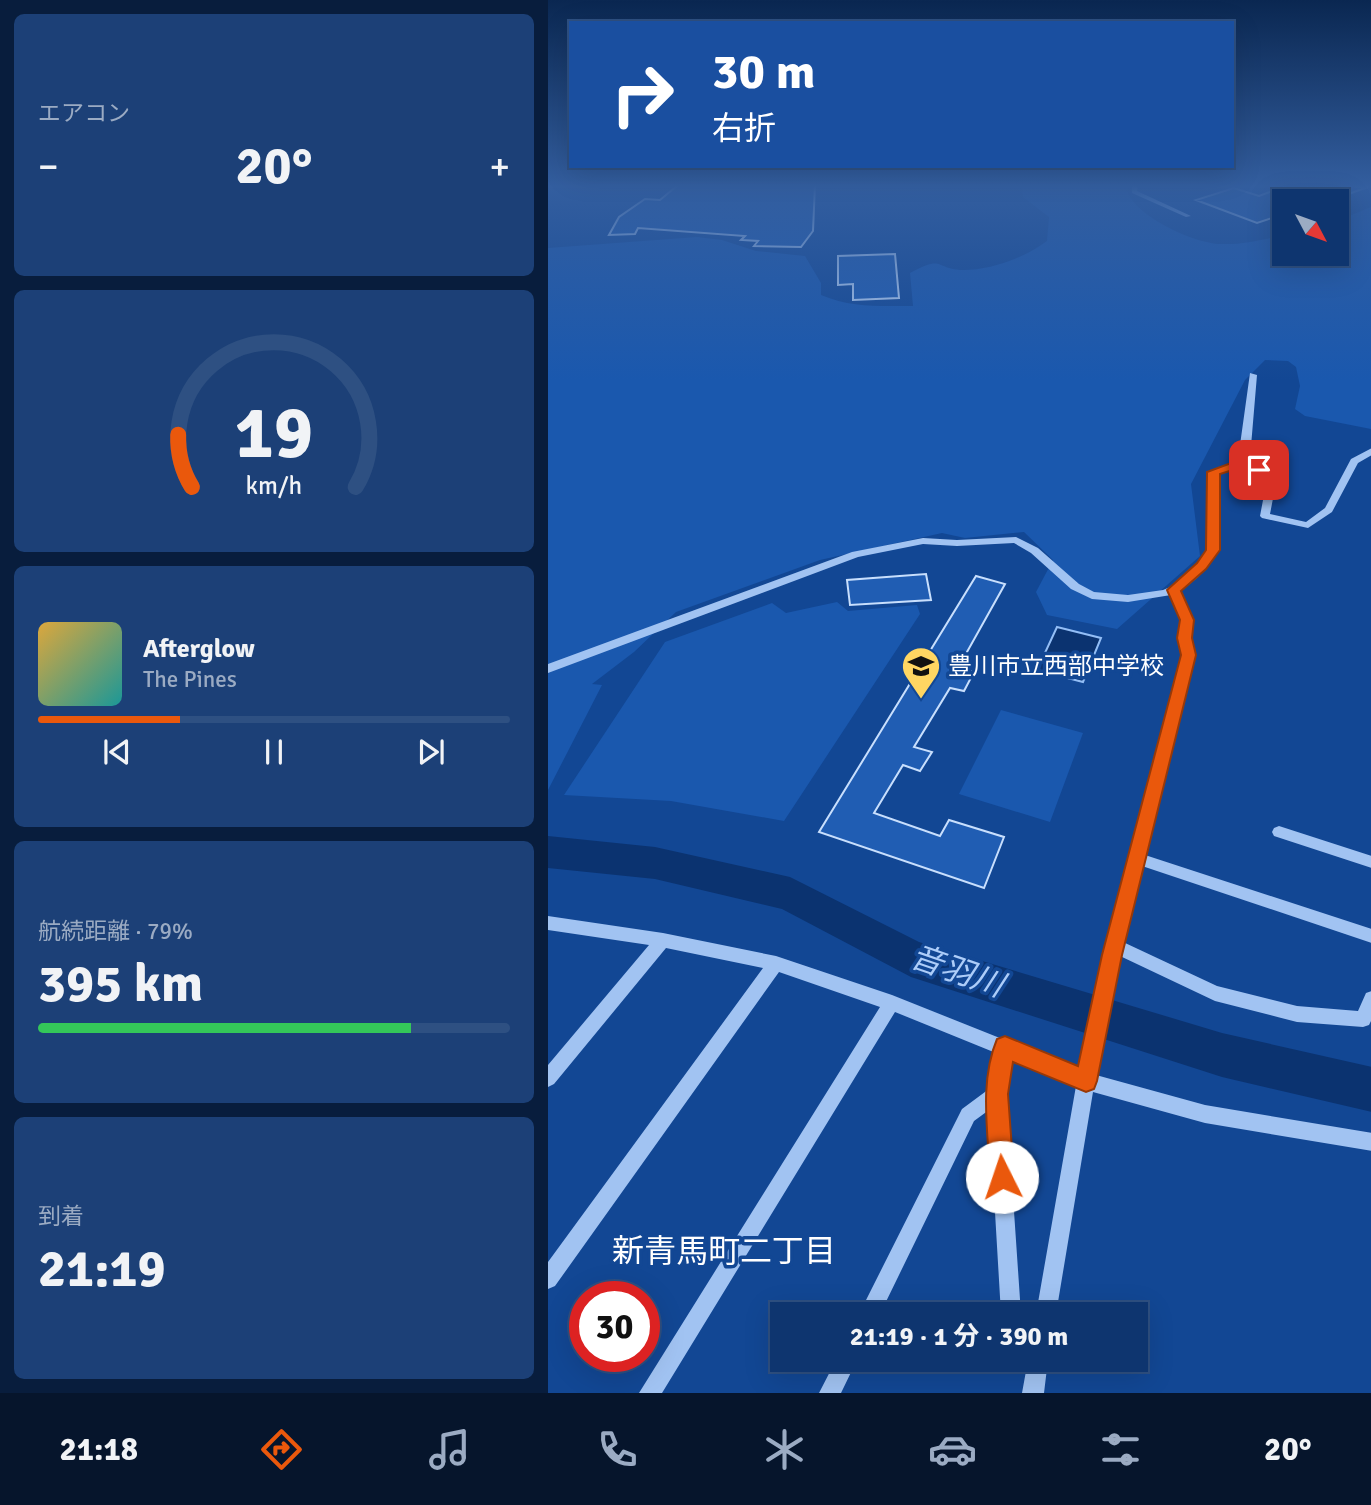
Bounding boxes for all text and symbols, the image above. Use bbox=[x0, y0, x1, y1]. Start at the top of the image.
text: 30 m bbox=[712, 42, 815, 102]
icon: right bbox=[597, 49, 688, 140]
text: エアコン bbox=[38, 99, 130, 128]
text: 右折 bbox=[712, 109, 776, 148]
text: 20° bbox=[236, 134, 312, 198]
text: − bbox=[38, 143, 59, 190]
text: + bbox=[489, 143, 510, 190]
north arrow bbox=[1272, 189, 1350, 266]
map controls bbox=[1272, 189, 1349, 266]
text: 19 bbox=[235, 389, 313, 478]
pin bbox=[1229, 440, 1289, 500]
icon: arrive bbox=[1240, 451, 1278, 489]
text: km/h bbox=[246, 469, 302, 500]
text: Afterglow bbox=[143, 633, 255, 665]
school or university icon: 豊川市立西部中学校 bbox=[900, 645, 942, 700]
place label: 豊川市立西部中学校 bbox=[948, 651, 1164, 681]
text: The Pines bbox=[143, 665, 237, 694]
icon: previous bbox=[98, 733, 136, 771]
icon: pause bbox=[255, 733, 293, 771]
icon: next bbox=[412, 733, 450, 771]
text: 航続距離 · 79% bbox=[38, 917, 193, 946]
water label: 音羽川 bbox=[905, 937, 1012, 1006]
text: 395 km bbox=[38, 952, 203, 1016]
position arrow bbox=[965, 1140, 1039, 1214]
text: 到着 bbox=[38, 1202, 84, 1231]
district label: 新青馬町二丁目 bbox=[612, 1232, 836, 1271]
text: 21:19 bbox=[38, 1237, 166, 1301]
speed limit sign: 30 bbox=[569, 1281, 660, 1372]
text: 21:19 · 1 分 · 390 m bbox=[850, 1321, 1068, 1353]
icon: directions bbox=[257, 1425, 306, 1474]
icon: music bbox=[425, 1425, 474, 1474]
icon: phone bbox=[593, 1425, 642, 1474]
icon: climate bbox=[760, 1425, 809, 1474]
icon: car bbox=[928, 1425, 977, 1474]
icon: filters bbox=[1096, 1425, 1145, 1474]
text: 21:18 bbox=[59, 1430, 138, 1469]
text: 20° bbox=[1264, 1430, 1311, 1469]

